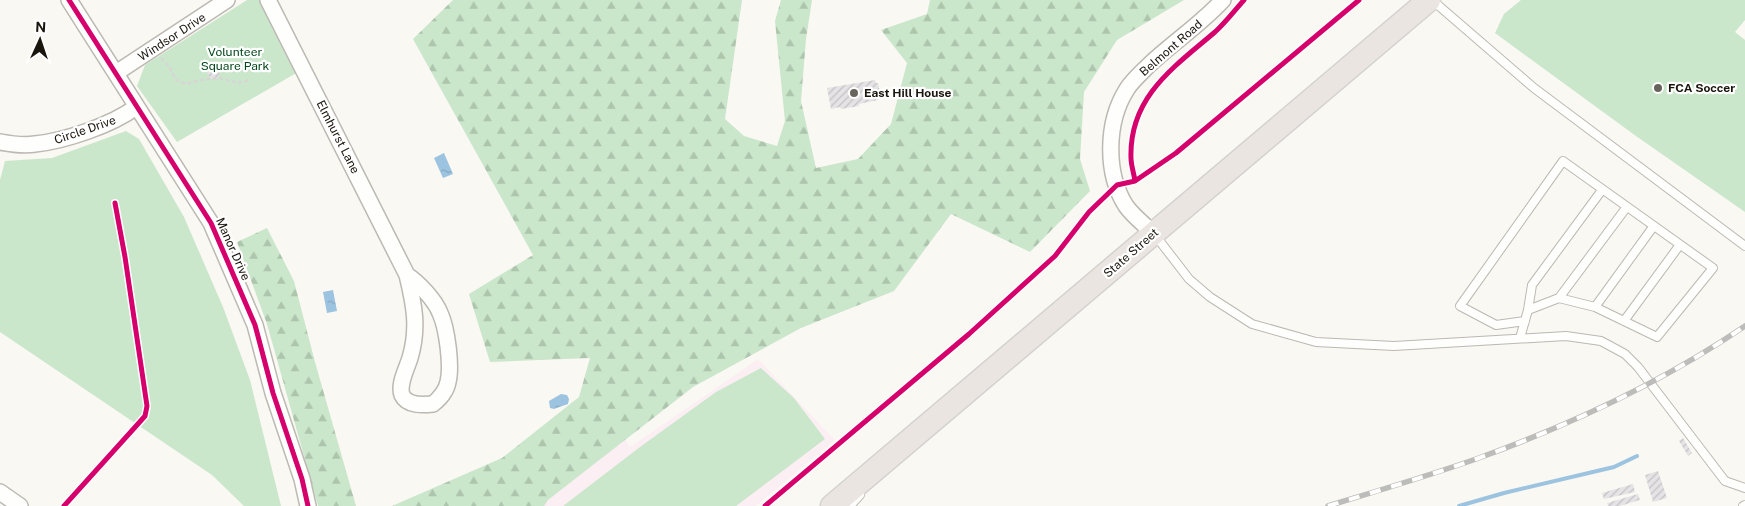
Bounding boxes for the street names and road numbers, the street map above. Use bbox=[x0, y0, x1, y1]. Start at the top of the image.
street label: Windsor Drive bbox=[136, 10, 209, 64]
street label: Belmont Road bbox=[1137, 17, 1205, 79]
street label: Elmhurst Lane bbox=[313, 98, 363, 176]
street label: Circle Drive bbox=[52, 113, 118, 147]
street label: Manor Drive bbox=[213, 215, 253, 283]
street label: State Street bbox=[1101, 225, 1161, 281]

